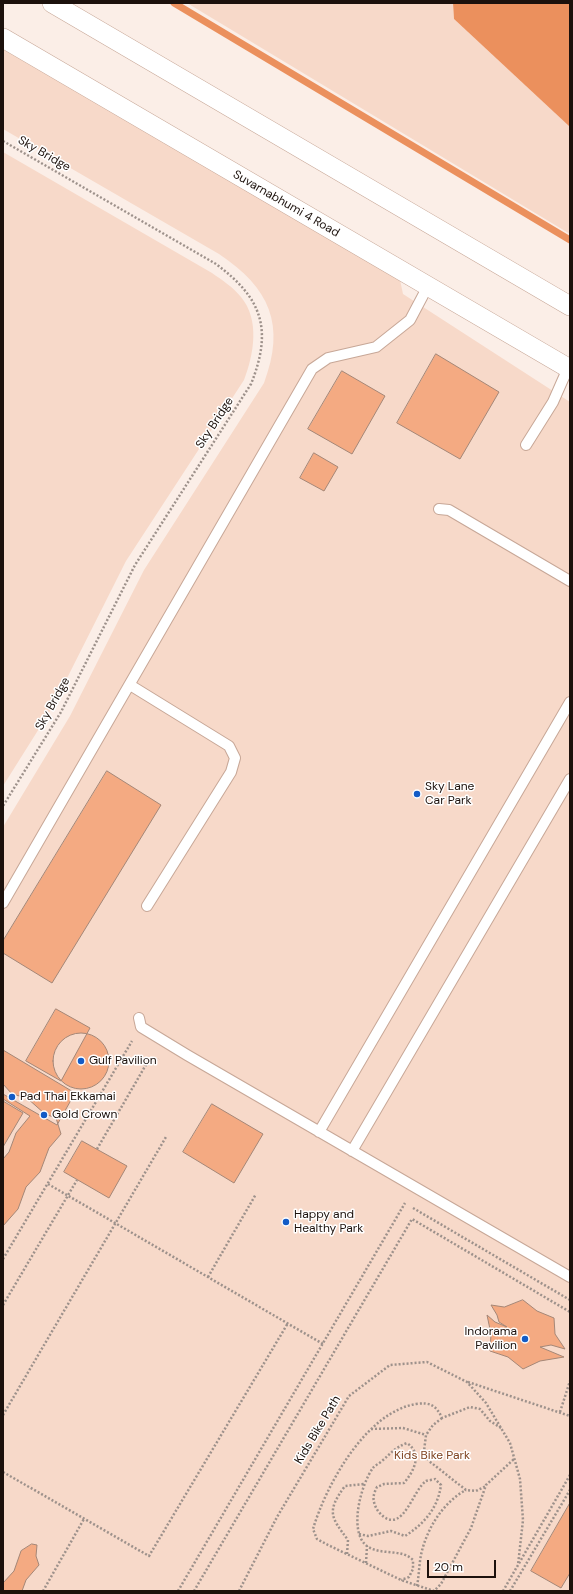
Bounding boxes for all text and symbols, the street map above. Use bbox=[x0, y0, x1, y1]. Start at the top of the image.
street label: Sky Bridge bbox=[15, 133, 73, 175]
street label: Suvarnabhumi 4 Road bbox=[230, 168, 342, 240]
street label: Sky Bridge bbox=[193, 395, 237, 451]
street label: Sky Bridge bbox=[33, 675, 73, 733]
place label: Sky Lane Car Park bbox=[425, 780, 474, 808]
marker: Sky Lane Car Park bbox=[412, 789, 422, 799]
place label: Gulf Pavilion bbox=[89, 1054, 157, 1068]
marker: Gulf Pavilion bbox=[76, 1056, 86, 1066]
place label: Pad Thai Ekkamai bbox=[20, 1090, 116, 1104]
marker: Pad Thai Ekkamai bbox=[7, 1092, 17, 1102]
place label: Gold Crown bbox=[52, 1108, 117, 1122]
marker: Gold Crown bbox=[39, 1110, 49, 1120]
place label: Happy and Healthy Park bbox=[294, 1208, 363, 1236]
marker: Happy and Healthy Park bbox=[281, 1217, 291, 1227]
place label: Indorama Pavilion bbox=[464, 1325, 517, 1353]
marker: Indorama Pavilion bbox=[520, 1334, 530, 1344]
street label: Kids Bike Path bbox=[292, 1393, 344, 1467]
park label: Kids Bike Park bbox=[394, 1449, 470, 1463]
scale bar bbox=[429, 1552, 498, 1578]
text: 20 m bbox=[434, 1559, 463, 1575]

